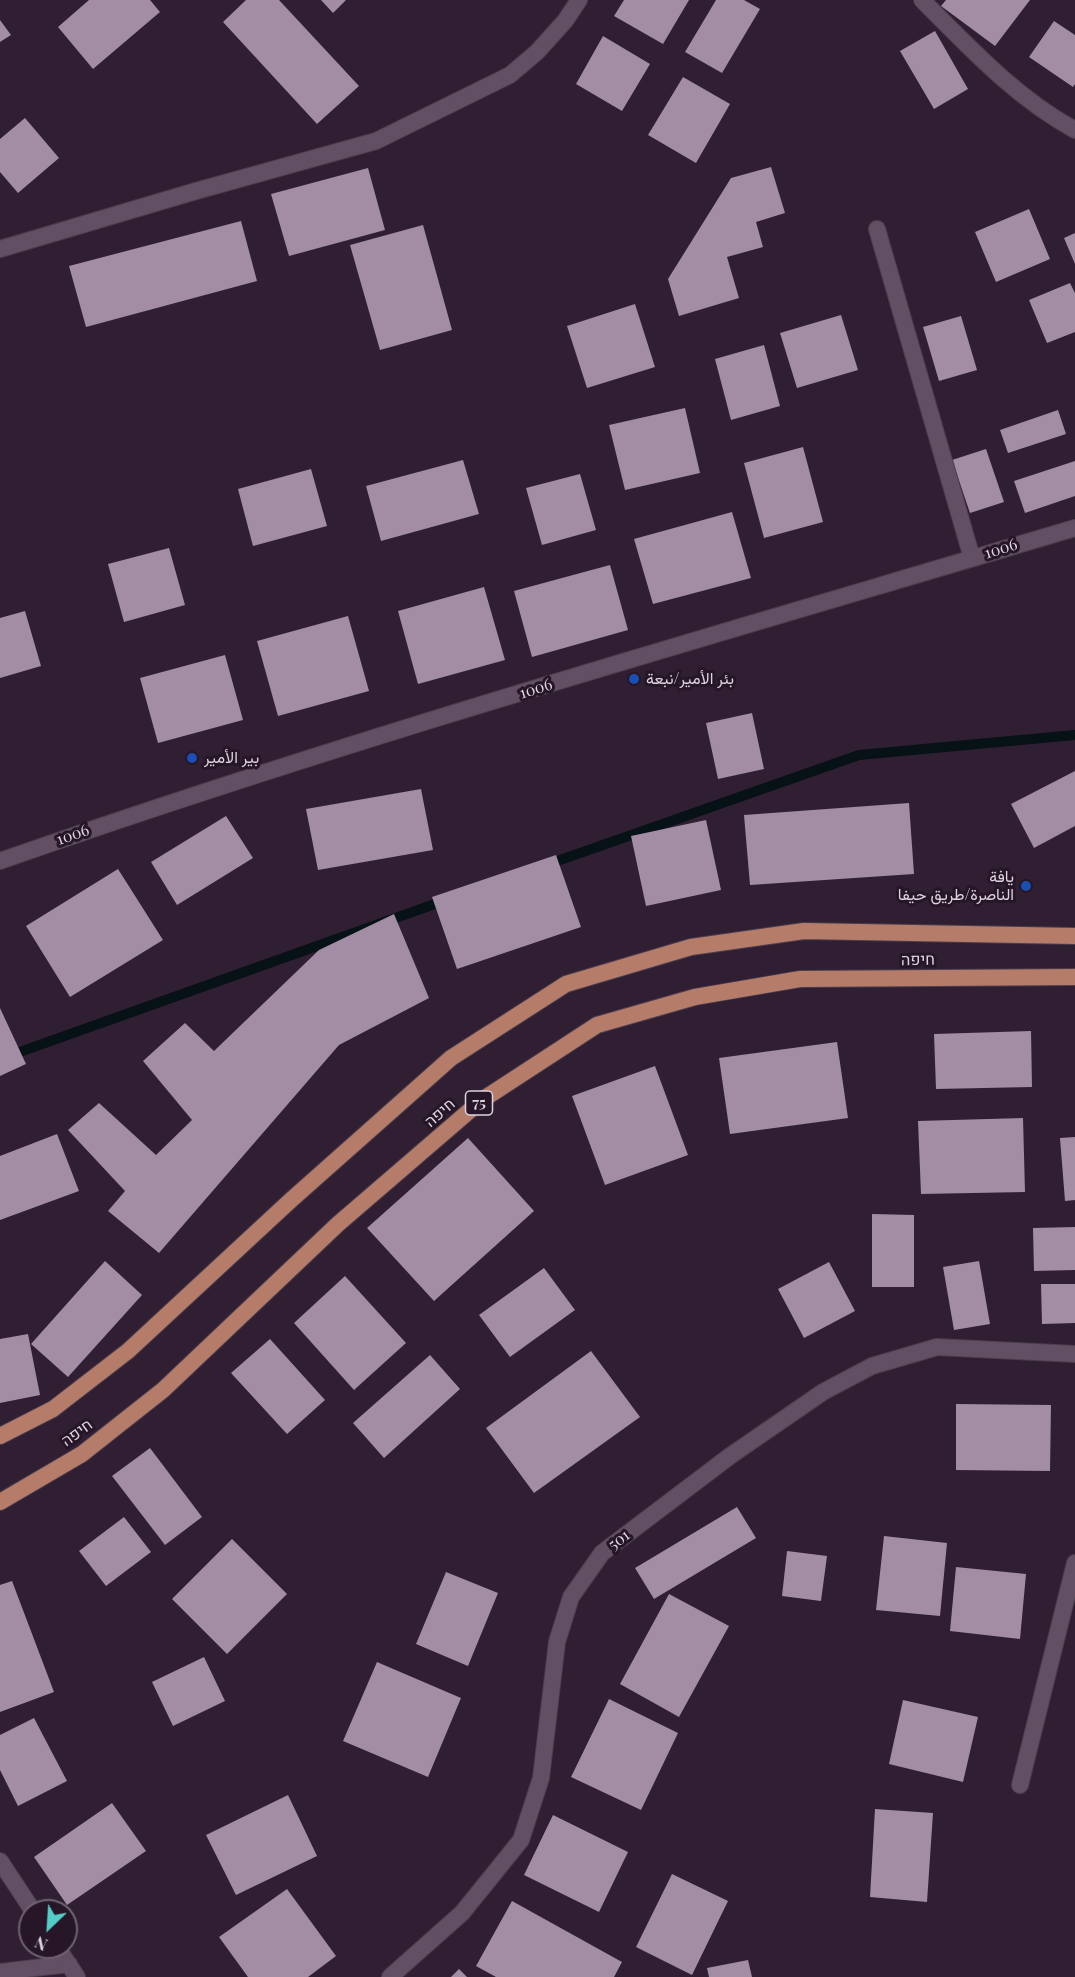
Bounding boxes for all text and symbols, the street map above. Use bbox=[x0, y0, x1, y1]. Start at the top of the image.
street label: 1006 bbox=[982, 535, 1020, 563]
place label: بئر الأمير/نبعة bbox=[646, 669, 734, 689]
marker: بئر الأمير/نبعة bbox=[627, 672, 641, 686]
street label: 1006 bbox=[517, 675, 555, 703]
place label: بير الأمير bbox=[204, 748, 259, 768]
marker: بير الأمير bbox=[185, 751, 199, 765]
street label: 1006 bbox=[54, 820, 92, 850]
place label: يافة الناصرة/طريق حيفا bbox=[898, 867, 1014, 905]
marker: يافة الناصرة/طريق حيفا bbox=[1019, 879, 1033, 893]
street label: חיפה bbox=[901, 950, 935, 970]
road number: 75 bbox=[466, 1091, 492, 1115]
street label: חיפה bbox=[421, 1095, 459, 1131]
street label: חיפה bbox=[58, 1415, 96, 1451]
street label: 501 bbox=[604, 1526, 634, 1554]
north arrow bbox=[18, 1899, 78, 1959]
text: N bbox=[31, 1932, 51, 1956]

